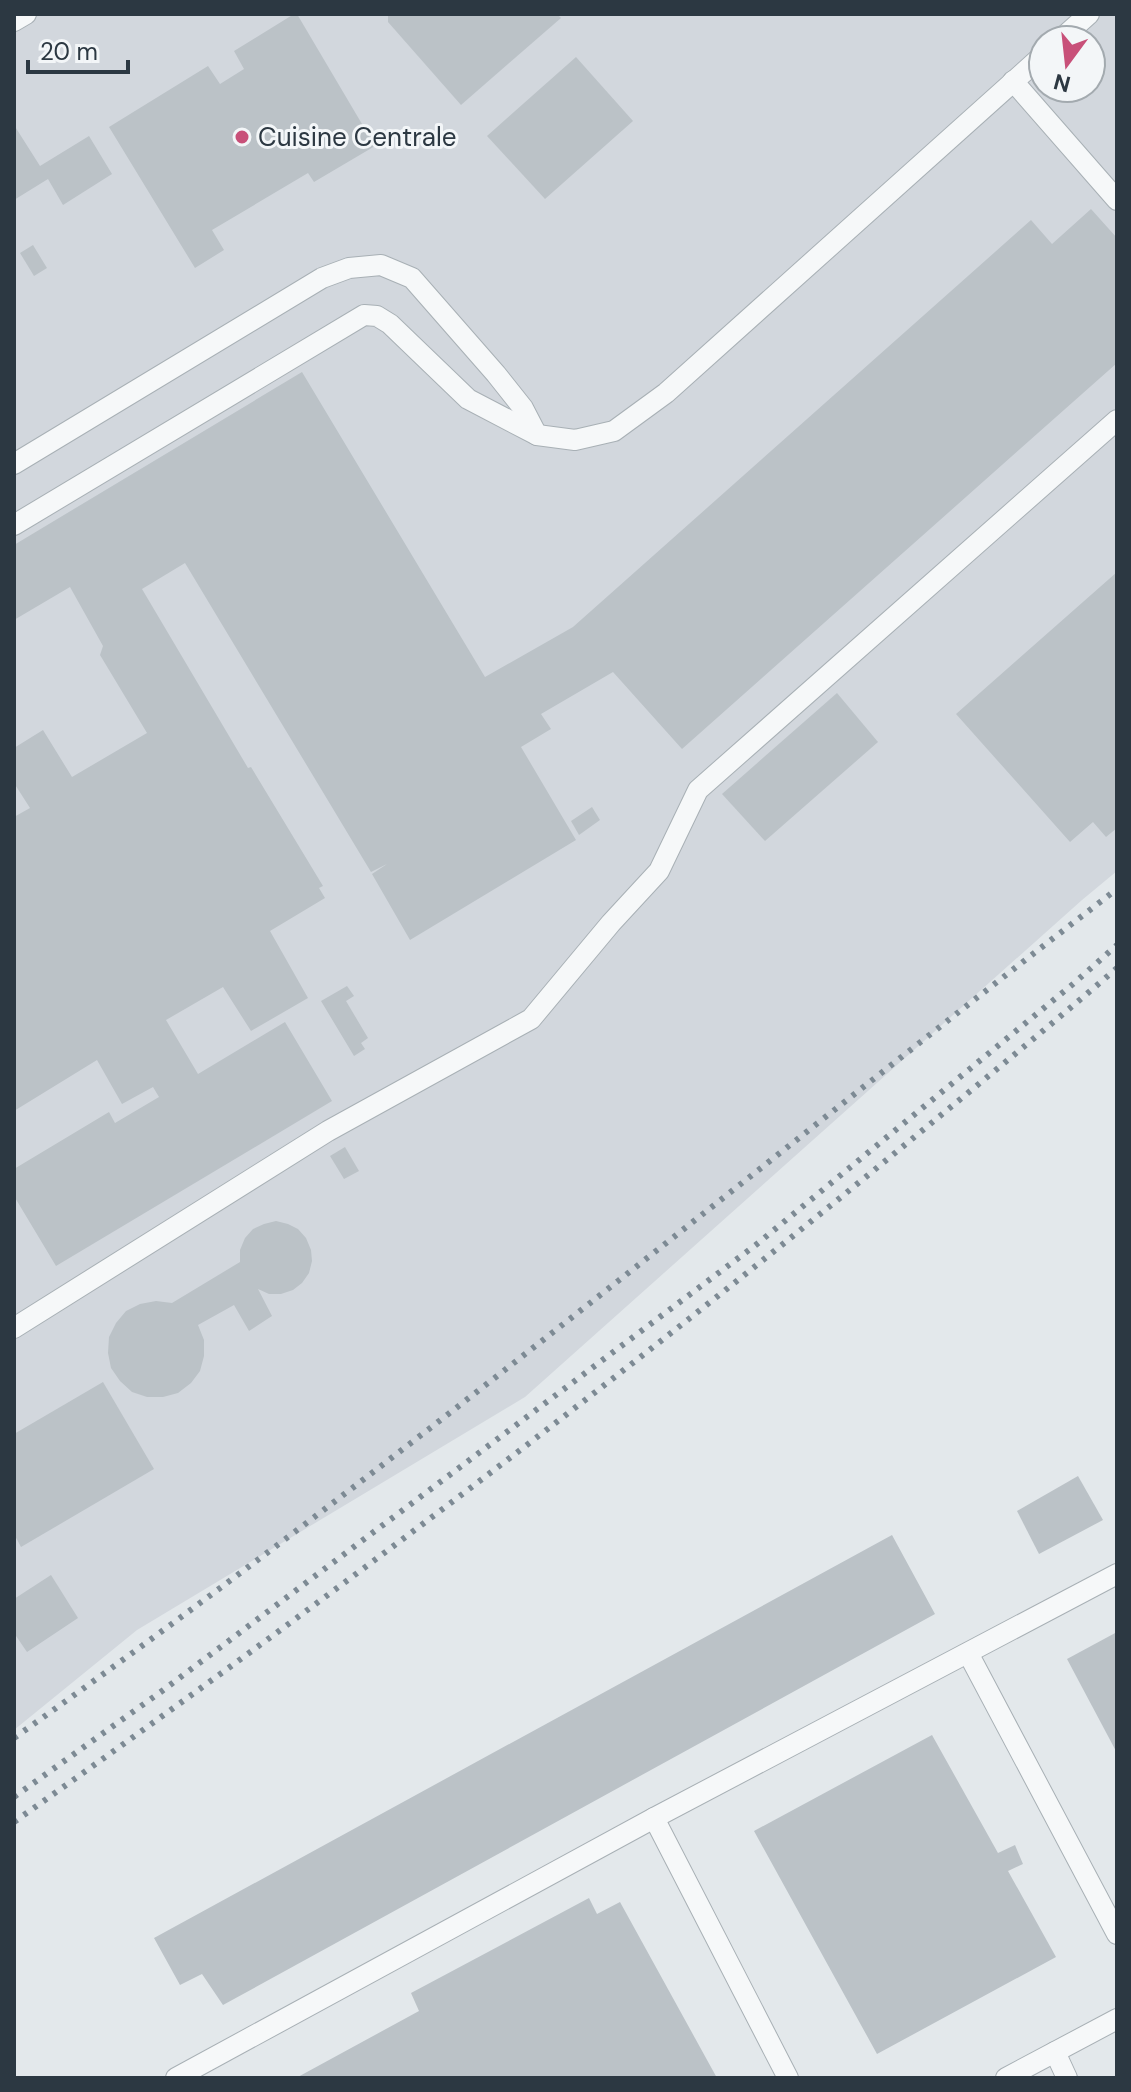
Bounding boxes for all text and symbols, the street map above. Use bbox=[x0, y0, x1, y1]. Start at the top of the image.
scale bar bbox=[28, 24, 128, 74]
north arrow bbox=[1027, 24, 1107, 104]
text: 20 m bbox=[40, 36, 98, 67]
text: N bbox=[1050, 67, 1073, 99]
place label: Cuisine Centrale bbox=[258, 120, 457, 154]
marker: Cuisine Centrale bbox=[233, 128, 251, 146]

